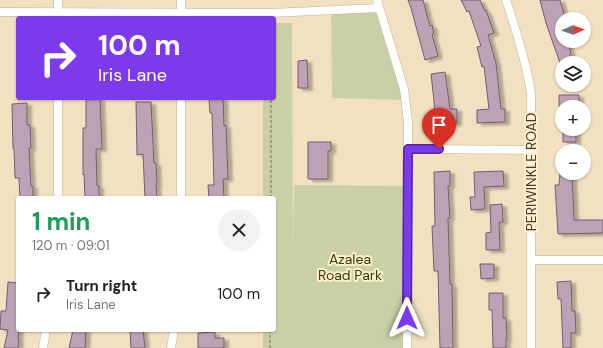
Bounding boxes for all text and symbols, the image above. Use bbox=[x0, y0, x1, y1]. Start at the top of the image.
north arrow bbox=[555, 12, 591, 48]
map controls bbox=[555, 12, 591, 180]
text: 100 m bbox=[98, 27, 181, 64]
icon: right bbox=[32, 32, 84, 84]
button: layers bbox=[555, 56, 591, 92]
text: Iris Lane bbox=[98, 63, 167, 87]
button: + bbox=[555, 100, 591, 136]
pin bbox=[422, 108, 456, 149]
street label: PERIWINKLE ROAD bbox=[522, 113, 540, 231]
icon: arrive bbox=[428, 114, 450, 136]
button: − bbox=[555, 144, 591, 180]
text: 1 min bbox=[32, 206, 90, 237]
button: close bbox=[218, 209, 260, 251]
text: 120 m · 09:01 bbox=[32, 237, 109, 254]
park label: Azalea Road Park bbox=[318, 250, 382, 284]
text: Turn right bbox=[66, 276, 137, 296]
icon: right bbox=[32, 283, 54, 305]
text: 100 m bbox=[217, 284, 260, 304]
text: Iris Lane bbox=[66, 296, 116, 313]
position arrow bbox=[386, 297, 428, 339]

